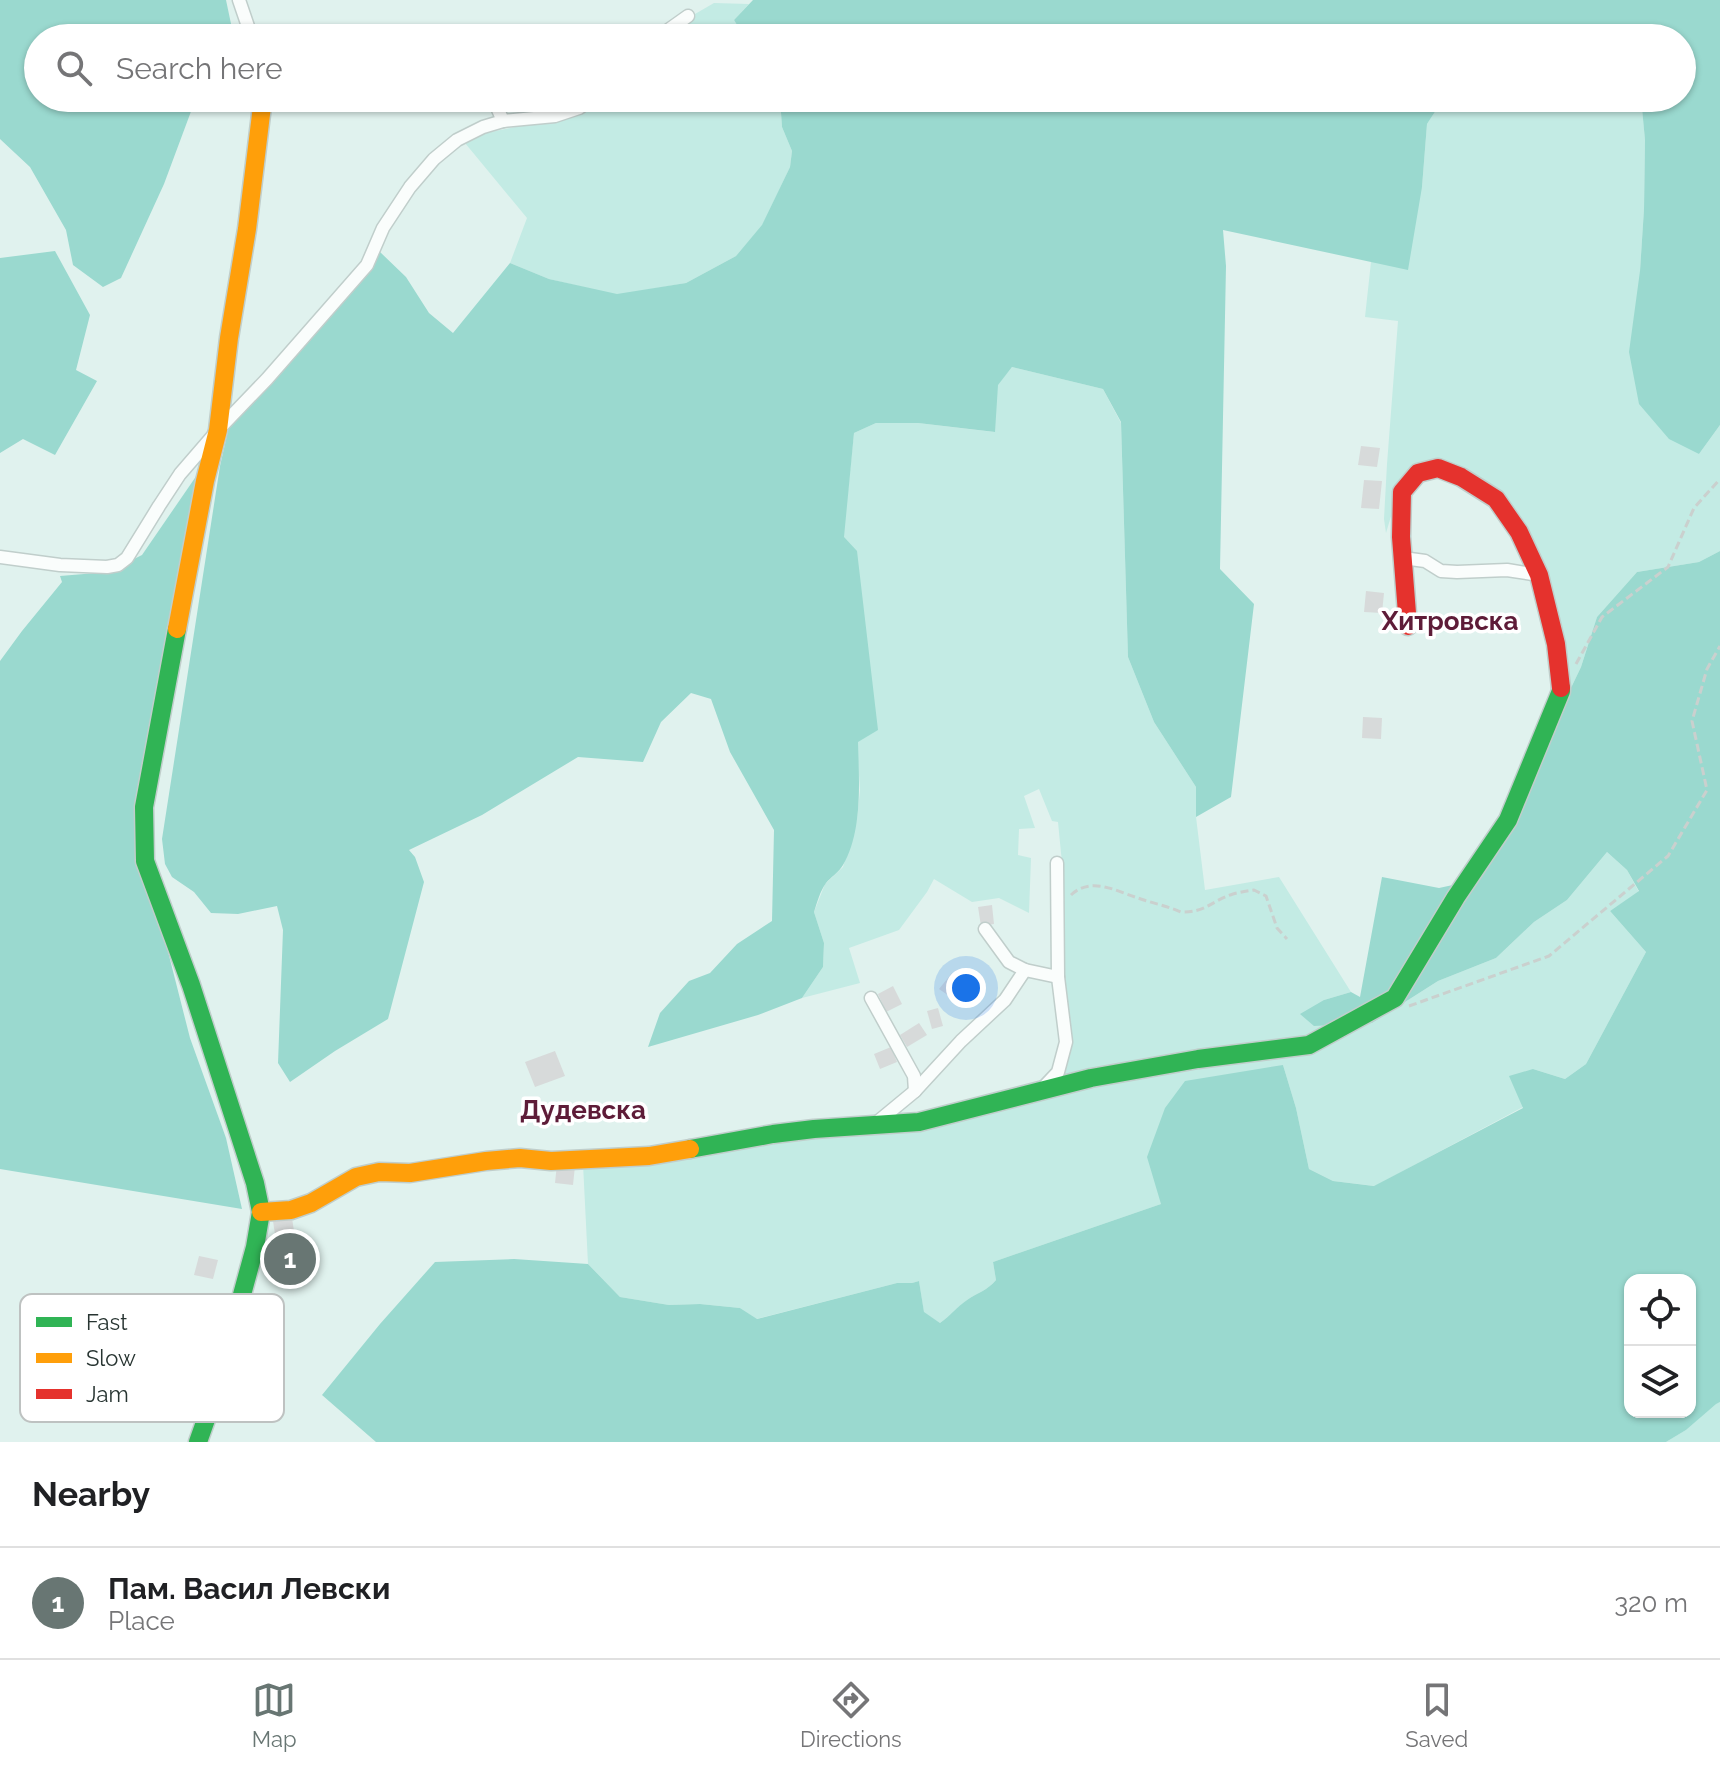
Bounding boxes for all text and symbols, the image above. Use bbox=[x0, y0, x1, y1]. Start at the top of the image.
search box bbox=[24, 24, 1696, 112]
icon: search bbox=[52, 46, 96, 90]
text: Search here bbox=[116, 51, 283, 86]
district label: Хитровска bbox=[1381, 606, 1519, 636]
your location bbox=[946, 968, 986, 1008]
district label: Дудевска bbox=[520, 1095, 646, 1125]
pin: 1 bbox=[264, 1229, 316, 1289]
map controls bbox=[1624, 1274, 1696, 1418]
button: locate bbox=[1624, 1274, 1696, 1346]
legend bbox=[20, 1294, 284, 1422]
text: Fast bbox=[86, 1309, 128, 1335]
text: Slow bbox=[86, 1345, 136, 1371]
button: layers bbox=[1624, 1346, 1696, 1418]
text: Jam bbox=[86, 1381, 129, 1407]
text: Nearby bbox=[32, 1474, 150, 1514]
text: Пам. Васил Левски bbox=[108, 1571, 390, 1606]
text: 1 bbox=[52, 1588, 64, 1618]
text: 320 m bbox=[1614, 1588, 1688, 1618]
text: Place bbox=[108, 1606, 175, 1636]
tab: Map bbox=[252, 1678, 297, 1752]
tab: Directions bbox=[800, 1678, 902, 1752]
tab: Saved bbox=[1405, 1678, 1468, 1752]

